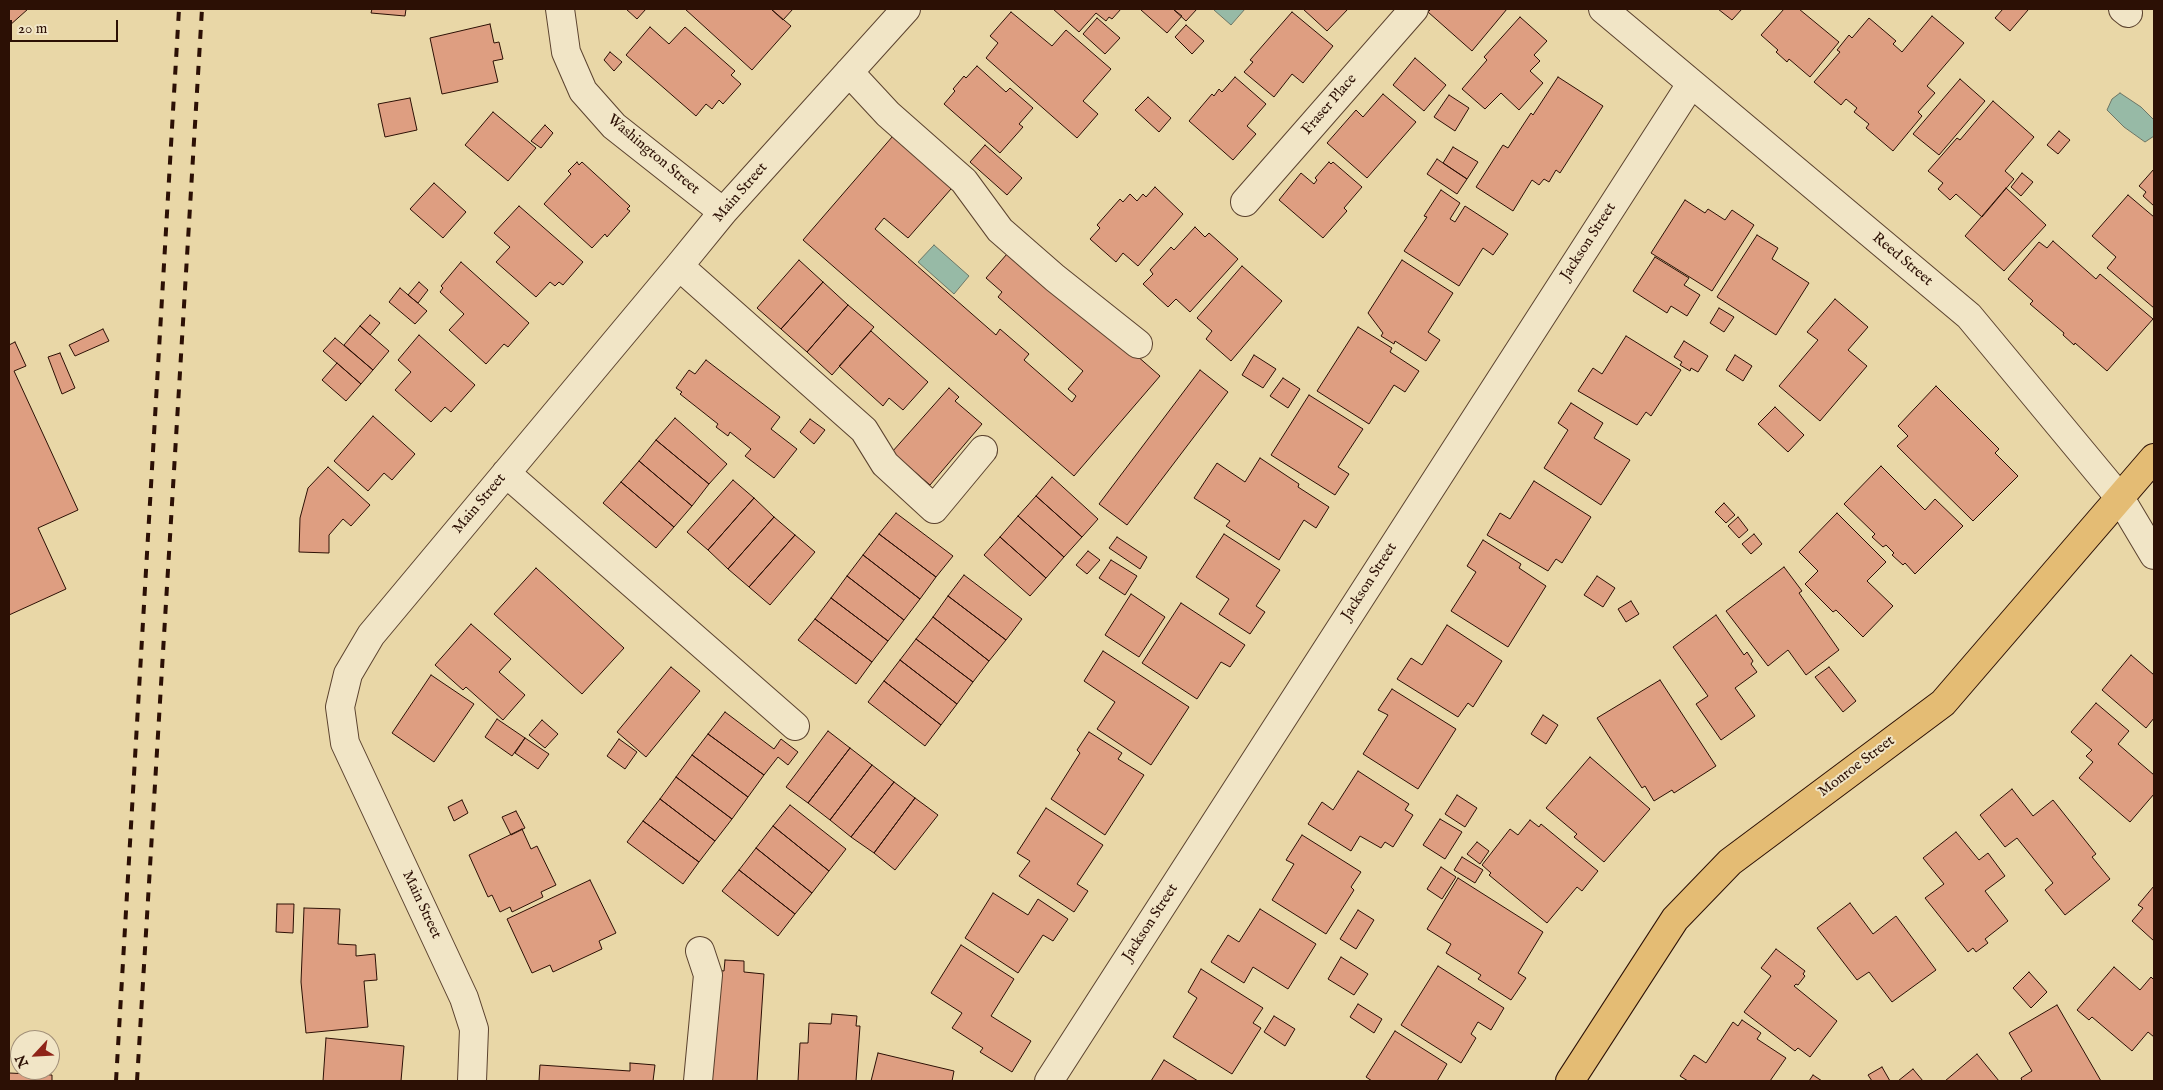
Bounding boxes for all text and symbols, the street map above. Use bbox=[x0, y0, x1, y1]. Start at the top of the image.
scale bar bbox=[12, 10, 120, 42]
text: 20 m bbox=[18, 19, 47, 38]
street label: Fraser Place bbox=[1299, 71, 1361, 139]
street label: Washington Street bbox=[603, 111, 703, 199]
street label: Main Street bbox=[710, 159, 772, 227]
street label: Jackson Street bbox=[1557, 200, 1621, 284]
street label: Reed Street bbox=[1868, 229, 1936, 291]
street label: Main Street bbox=[450, 470, 510, 538]
street label: Jackson Street bbox=[1338, 540, 1402, 624]
street label: Monroe Street bbox=[1815, 732, 1899, 802]
street label: Main Street bbox=[397, 868, 445, 942]
street label: Jackson Street bbox=[1119, 881, 1183, 965]
north arrow bbox=[10, 1030, 60, 1080]
text: N bbox=[12, 1052, 33, 1070]

